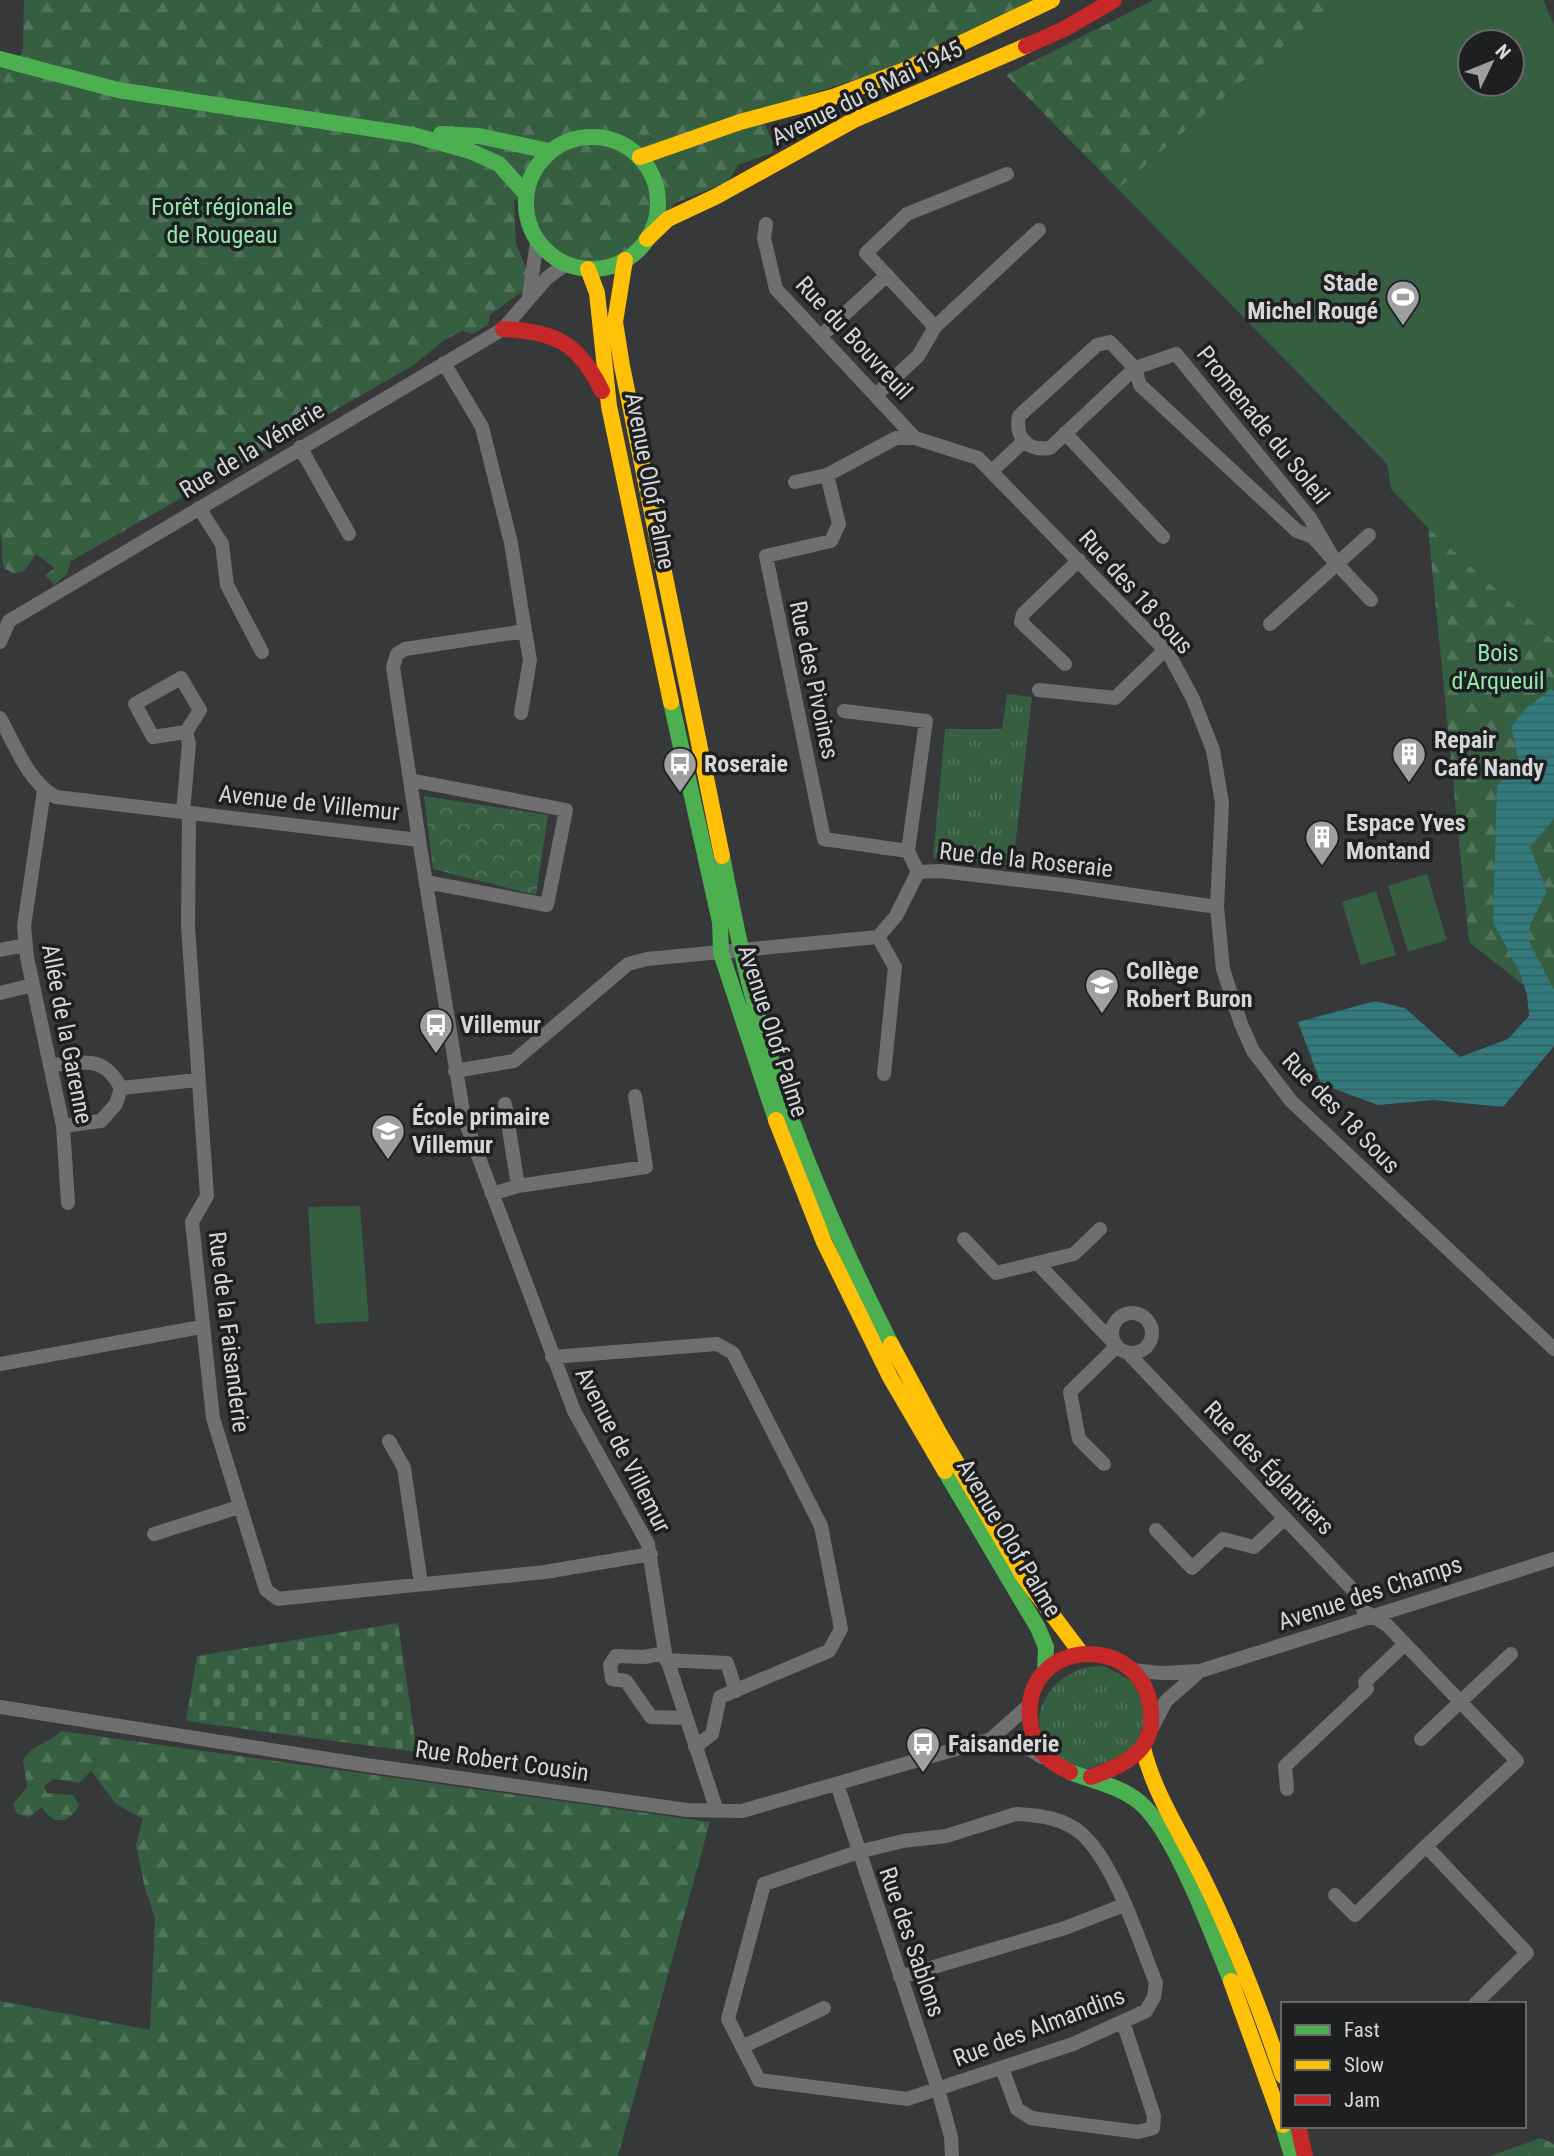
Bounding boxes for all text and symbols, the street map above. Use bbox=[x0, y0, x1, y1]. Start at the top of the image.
north arrow bbox=[1456, 28, 1526, 98]
street label: Avenue du 8 Mai 1945 bbox=[767, 35, 967, 151]
text: N bbox=[1491, 40, 1515, 64]
park label: Forêt régionale de Rougeau bbox=[151, 193, 293, 249]
place label: Stade Michel Rougé bbox=[1247, 269, 1378, 325]
street label: Rue du Bouvreuil bbox=[790, 271, 918, 405]
sports icon: Stade Michel Rougé bbox=[1384, 278, 1422, 327]
street label: Promenade du Soleil bbox=[1191, 340, 1335, 510]
street label: Avenue Olof Palme bbox=[619, 390, 681, 572]
street label: Rue de la Vénerie bbox=[175, 396, 329, 504]
street label: Rue des 18 Sous bbox=[1073, 524, 1199, 660]
street label: Rue des Pivoines bbox=[784, 598, 844, 762]
park label: Bois d'Arqueuil bbox=[1451, 639, 1545, 695]
place label: Repair Café Nandy bbox=[1434, 726, 1544, 782]
building icon: Repair Café Nandy bbox=[1390, 735, 1428, 784]
bus stop icon: Roseraie bbox=[661, 745, 699, 794]
place label: Roseraie bbox=[704, 750, 788, 778]
street label: Avenue de Villemur bbox=[217, 780, 401, 826]
place label: Espace Yves Montand bbox=[1346, 809, 1466, 865]
building icon: Espace Yves Montand bbox=[1303, 818, 1341, 867]
street label: Rue de la Roseraie bbox=[938, 837, 1114, 883]
street label: Avenue Olof Palme bbox=[732, 941, 814, 1121]
street label: Allée de la Garenne bbox=[36, 942, 98, 1126]
place label: Collège Robert Buron bbox=[1126, 957, 1253, 1013]
school or university icon: Collège Robert Buron bbox=[1083, 966, 1121, 1015]
bus stop icon: Villemur bbox=[417, 1006, 455, 1055]
place label: Villemur bbox=[460, 1011, 541, 1039]
street label: Rue des 18 Sous bbox=[1276, 1047, 1406, 1179]
place label: École primaire Villemur bbox=[412, 1103, 550, 1159]
school or university icon: École primaire Villemur bbox=[369, 1112, 407, 1161]
street label: Rue de la Faisanderie bbox=[203, 1230, 255, 1434]
street label: Avenue de Villemur bbox=[569, 1363, 677, 1537]
street label: Rue des Églantiers bbox=[1198, 1395, 1340, 1541]
street label: Avenue Olof Palme bbox=[951, 1454, 1067, 1622]
street label: Avenue des Champs bbox=[1274, 1550, 1466, 1636]
bus stop icon: Faisanderie bbox=[904, 1725, 942, 1774]
place label: Faisanderie bbox=[948, 1730, 1059, 1758]
street label: Rue Robert Cousin bbox=[413, 1735, 591, 1787]
street label: Rue des Sablons bbox=[873, 1863, 951, 2021]
street label: Rue des Almandins bbox=[949, 1981, 1129, 2073]
legend bbox=[1281, 2002, 1526, 2128]
text: Fast bbox=[1344, 2018, 1380, 2042]
text: Slow bbox=[1344, 2053, 1384, 2077]
text: Jam bbox=[1344, 2088, 1380, 2112]

